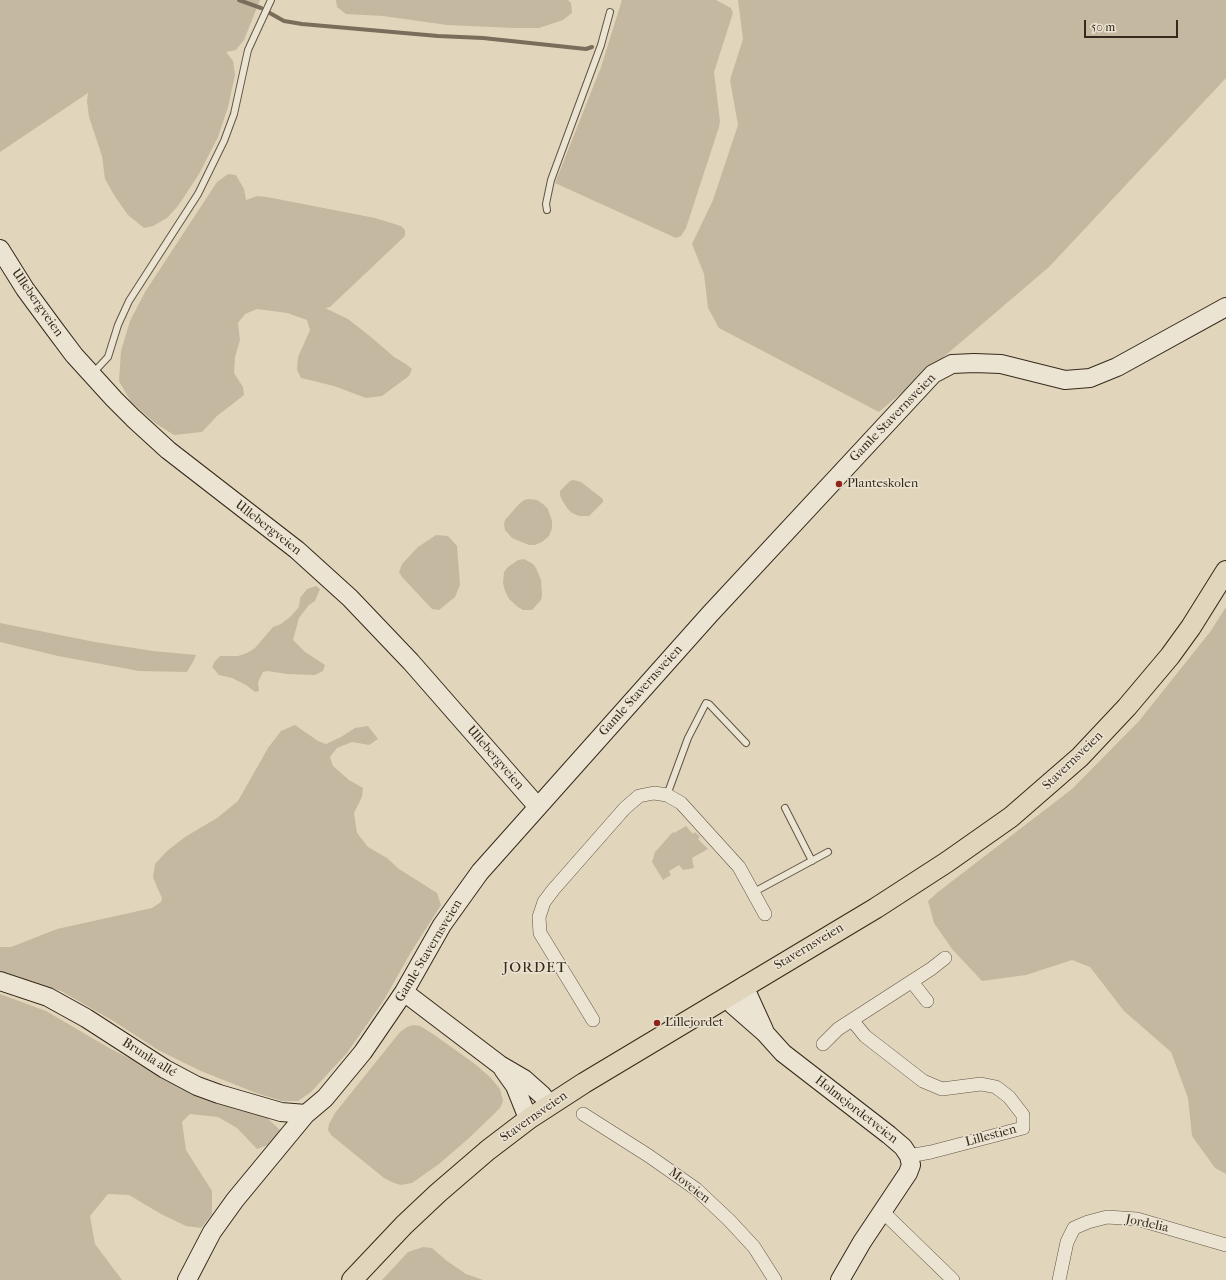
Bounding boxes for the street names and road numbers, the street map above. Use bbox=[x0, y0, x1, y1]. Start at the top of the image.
street label: Ullebergveien bbox=[8, 266, 66, 340]
street label: Gamle Stavernsveien bbox=[847, 371, 939, 465]
street label: Ullebergveien bbox=[232, 497, 304, 559]
street label: Gamle Stavernsveien bbox=[596, 642, 686, 740]
street label: Ullebergveien bbox=[463, 723, 527, 793]
street label: Stavernsveien bbox=[1039, 728, 1107, 794]
street label: Gamle Stavernsveien bbox=[392, 897, 466, 1005]
street label: Stavernsveien bbox=[772, 920, 846, 974]
street label: Brunla allé bbox=[119, 1035, 179, 1081]
street label: Holmejordetveien bbox=[811, 1073, 901, 1147]
street label: Stavernsveien bbox=[498, 1088, 570, 1146]
street label: Lillestien bbox=[964, 1122, 1018, 1150]
street label: Moveien bbox=[665, 1165, 713, 1207]
street label: Jordelia bbox=[1124, 1212, 1170, 1236]

